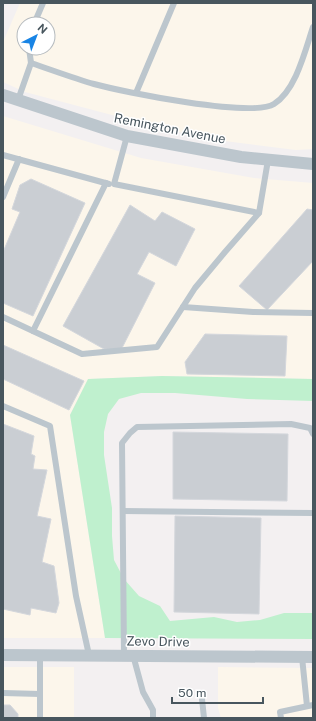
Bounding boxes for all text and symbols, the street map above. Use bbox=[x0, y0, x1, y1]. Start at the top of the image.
north arrow bbox=[16, 16, 56, 56]
text: N bbox=[35, 21, 50, 36]
street label: Remington Avenue bbox=[113, 110, 227, 147]
street label: Zevo Drive bbox=[126, 633, 190, 650]
scale bar bbox=[172, 679, 263, 705]
text: 50 m bbox=[178, 686, 206, 700]

